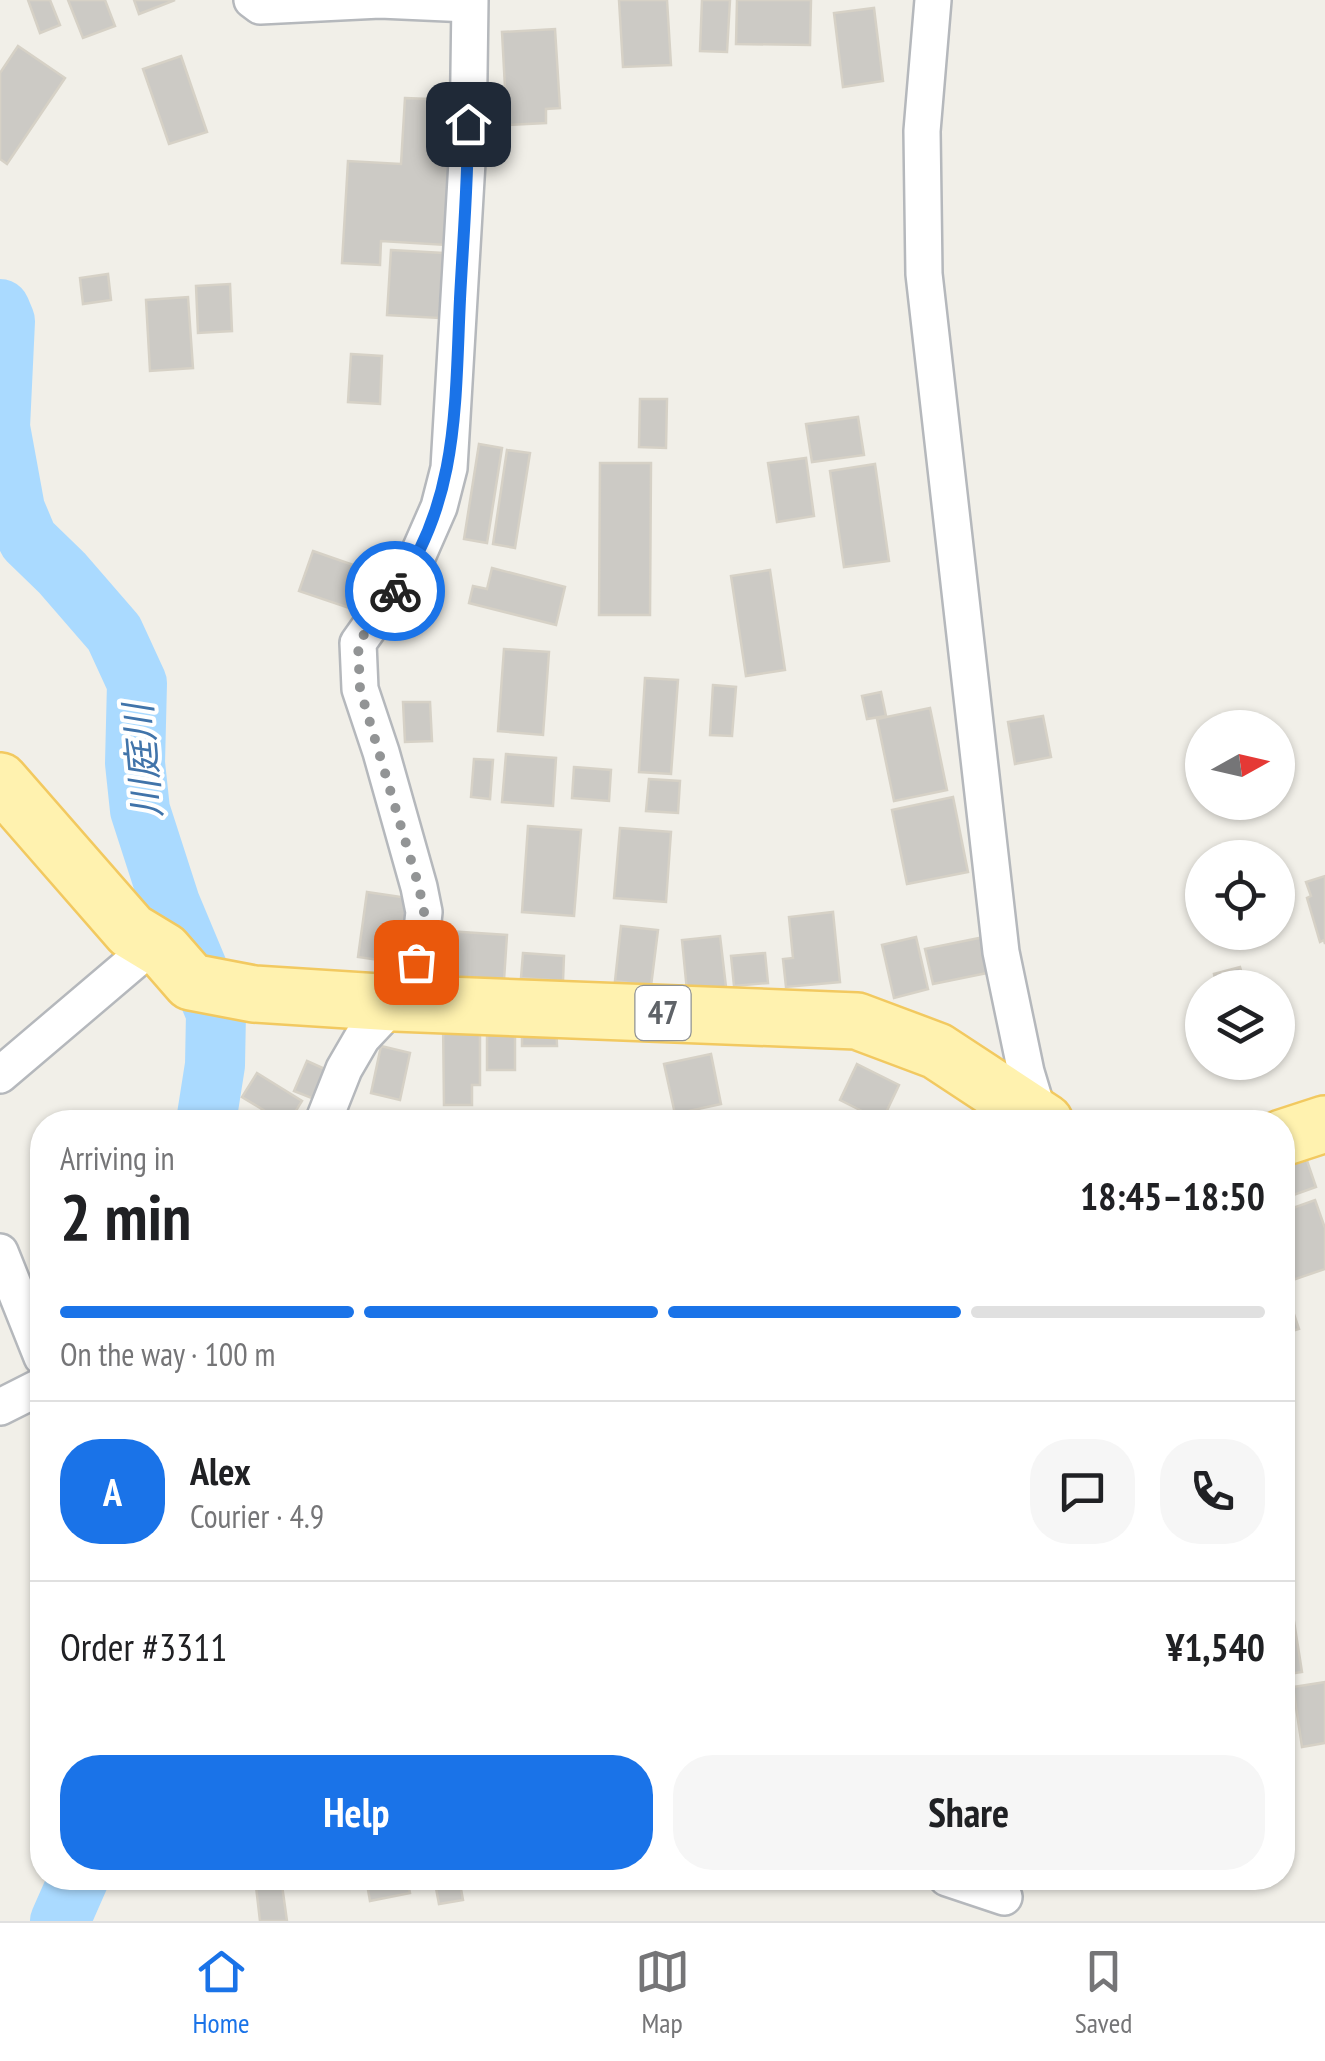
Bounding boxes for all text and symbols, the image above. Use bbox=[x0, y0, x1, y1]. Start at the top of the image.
pin bbox=[426, 82, 511, 167]
icon: home bbox=[441, 97, 496, 152]
courier bbox=[345, 541, 445, 641]
icon: bike bbox=[368, 564, 423, 619]
water label: 川庭川 bbox=[112, 698, 171, 820]
north arrow bbox=[1185, 710, 1295, 820]
map controls bbox=[1185, 710, 1295, 1080]
button: locate bbox=[1185, 840, 1295, 950]
pin bbox=[374, 920, 459, 1005]
icon: bag bbox=[389, 935, 444, 990]
button: layers bbox=[1185, 970, 1295, 1080]
road number: 47 bbox=[636, 986, 690, 1040]
text: Arriving in bbox=[60, 1137, 175, 1179]
text: 18:45–18:50 bbox=[1080, 1171, 1265, 1220]
text: 2 min bbox=[60, 1174, 191, 1258]
text: On the way · 100 m bbox=[60, 1333, 275, 1375]
button: chat bbox=[1030, 1439, 1135, 1544]
button: phone bbox=[1160, 1439, 1265, 1544]
text: Alex bbox=[190, 1446, 251, 1495]
text: A bbox=[103, 1467, 122, 1516]
text: Courier · 4.9 bbox=[190, 1495, 324, 1537]
text: Order #3311 bbox=[60, 1622, 227, 1671]
text: ¥1,540 bbox=[1166, 1622, 1265, 1671]
button: Help bbox=[60, 1755, 653, 1870]
button: Share bbox=[673, 1755, 1265, 1870]
tab: Home bbox=[193, 1944, 249, 2041]
tab: Map bbox=[635, 1944, 690, 2041]
tab: Saved bbox=[1075, 1944, 1132, 2041]

